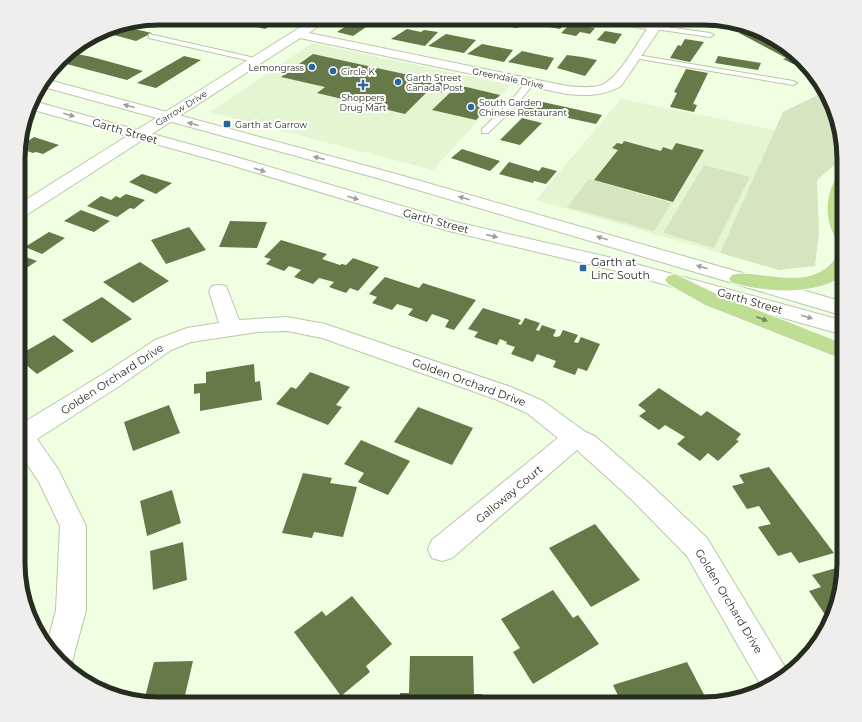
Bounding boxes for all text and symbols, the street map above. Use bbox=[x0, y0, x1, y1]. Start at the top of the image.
place label: Lemongrass bbox=[249, 62, 305, 73]
marker: Lemongrass bbox=[307, 62, 317, 72]
street label: Greendale Drive bbox=[471, 65, 545, 91]
marker: Circle K bbox=[328, 66, 338, 76]
place label: Circle K bbox=[341, 66, 376, 77]
place label: Garth Street Canada Post bbox=[406, 72, 463, 93]
marker: Garth Street Canada Post bbox=[393, 77, 403, 87]
marker: Shoppers Drug Mart bbox=[358, 80, 368, 90]
street label: Garrow Drive bbox=[153, 87, 209, 128]
place label: Shoppers Drug Mart bbox=[340, 92, 387, 113]
place label: South Garden Chinese Restaurant bbox=[479, 97, 567, 118]
marker: South Garden Chinese Restaurant bbox=[466, 102, 476, 112]
one-way arrow bbox=[123, 103, 135, 109]
one-way arrow bbox=[63, 112, 75, 118]
street label: Garth Street bbox=[91, 115, 160, 147]
marker: Garth at Garrow bbox=[222, 119, 232, 129]
place label: Garth at Garrow bbox=[235, 119, 307, 130]
one-way arrow bbox=[187, 121, 199, 127]
one-way arrow bbox=[312, 154, 325, 160]
one-way arrow bbox=[254, 167, 266, 173]
one-way arrow bbox=[348, 195, 360, 201]
one-way arrow bbox=[458, 195, 470, 201]
street label: Garth Street bbox=[402, 205, 471, 237]
one-way arrow bbox=[486, 233, 498, 239]
one-way arrow bbox=[596, 235, 608, 241]
place label: Garth at Linc South bbox=[591, 255, 650, 282]
marker: Garth at Linc South bbox=[578, 263, 588, 273]
one-way arrow bbox=[696, 264, 708, 270]
street label: Garth Street bbox=[716, 285, 785, 317]
one-way arrow bbox=[801, 314, 813, 320]
one-way arrow bbox=[756, 317, 768, 323]
street label: Golden Orchard Drive bbox=[58, 340, 166, 417]
street label: Golden Orchard Drive bbox=[410, 355, 528, 409]
street label: Galloway Court bbox=[473, 462, 546, 526]
street label: Golden Orchard Drive bbox=[692, 546, 766, 656]

